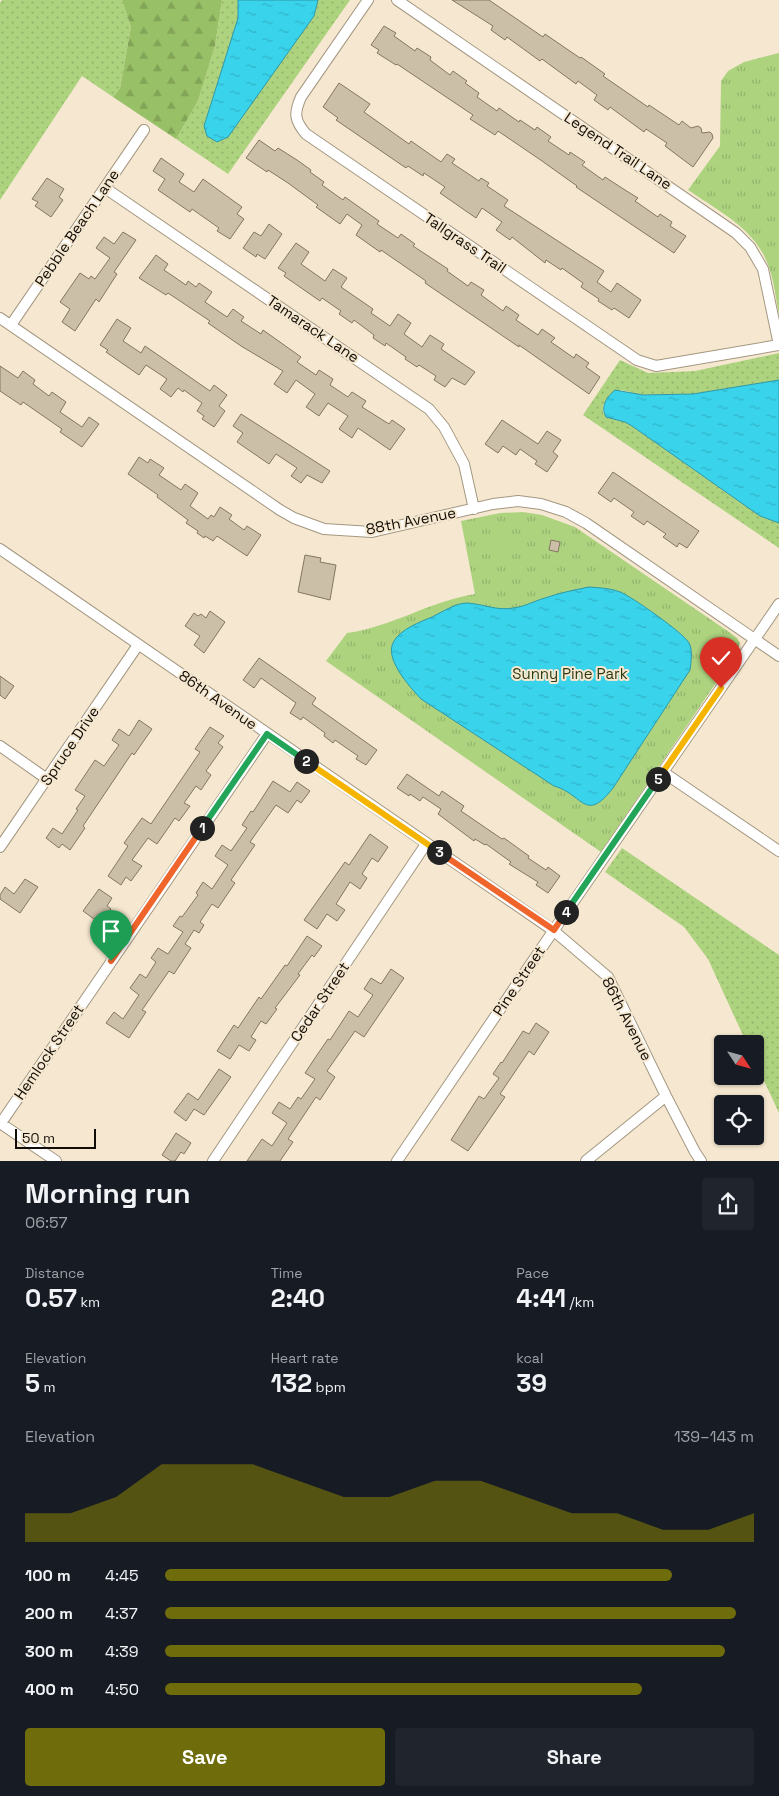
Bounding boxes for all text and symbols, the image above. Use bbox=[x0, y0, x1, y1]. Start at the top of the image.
street label: Legend Trail Lane bbox=[561, 108, 676, 194]
street label: Pebble Beach Lane bbox=[30, 165, 123, 290]
street label: Tallgrass Trail bbox=[420, 208, 510, 277]
street label: Tamarack Lane bbox=[263, 291, 363, 367]
street label: 88th Avenue bbox=[364, 502, 458, 539]
pin bbox=[700, 637, 742, 688]
icon: check bbox=[707, 644, 735, 672]
park label: Sunny Pine Park bbox=[512, 664, 628, 683]
street label: 86th Avenue bbox=[175, 666, 261, 734]
street label: Spruce Drive bbox=[36, 702, 103, 789]
pin: 2 bbox=[294, 748, 318, 774]
text: 2 bbox=[302, 752, 311, 770]
pin: 5 bbox=[646, 766, 670, 792]
text: 5 bbox=[654, 770, 663, 788]
pin: 1 bbox=[190, 816, 214, 840]
text: 1 bbox=[199, 819, 206, 837]
pin: 3 bbox=[426, 840, 452, 864]
text: 3 bbox=[435, 843, 444, 861]
pin: 4 bbox=[554, 900, 578, 924]
text: 4 bbox=[562, 903, 571, 921]
pin bbox=[90, 910, 132, 961]
icon: arrive bbox=[97, 917, 125, 945]
street label: Pine Street bbox=[488, 942, 549, 1019]
street label: Cedar Street bbox=[286, 958, 353, 1045]
street label: 86th Avenue bbox=[598, 974, 657, 1064]
street label: Hemlock Street bbox=[10, 1000, 88, 1103]
north arrow bbox=[714, 1035, 764, 1085]
map controls bbox=[714, 1035, 764, 1145]
button: locate bbox=[714, 1095, 764, 1145]
scale bar bbox=[15, 1126, 96, 1149]
text: 50 m bbox=[22, 1129, 55, 1147]
text: Morning run bbox=[25, 1175, 190, 1211]
button: share bbox=[702, 1178, 754, 1230]
text: 06:57 bbox=[25, 1212, 68, 1233]
text: Distance bbox=[25, 1264, 85, 1282]
text: Time bbox=[271, 1264, 303, 1282]
text: Pace bbox=[516, 1264, 549, 1282]
text: 0.57 bbox=[25, 1282, 77, 1314]
text: 2:40 bbox=[271, 1282, 325, 1314]
text: 4:41 bbox=[516, 1282, 566, 1314]
text: km bbox=[77, 1293, 100, 1311]
text: /km bbox=[566, 1293, 594, 1311]
text: Elevation bbox=[25, 1349, 86, 1367]
text: Heart rate bbox=[271, 1349, 339, 1367]
text: kcal bbox=[516, 1349, 543, 1367]
text: 5 bbox=[25, 1367, 40, 1399]
text: 132 bbox=[271, 1367, 312, 1399]
text: 39 bbox=[516, 1367, 547, 1399]
text: m bbox=[40, 1378, 56, 1396]
text: bpm bbox=[312, 1378, 346, 1396]
text: Elevation bbox=[25, 1426, 95, 1447]
text: 139–143 m bbox=[674, 1426, 754, 1447]
text: 100 m bbox=[25, 1565, 71, 1586]
text: 4:45 bbox=[105, 1565, 139, 1586]
text: 200 m bbox=[25, 1603, 73, 1624]
text: 4:37 bbox=[105, 1603, 138, 1624]
text: 300 m bbox=[25, 1641, 73, 1662]
text: 4:39 bbox=[105, 1641, 139, 1662]
text: 400 m bbox=[25, 1679, 74, 1700]
text: 4:50 bbox=[105, 1679, 139, 1700]
button: Save bbox=[25, 1728, 385, 1786]
button: Share bbox=[395, 1728, 754, 1786]

